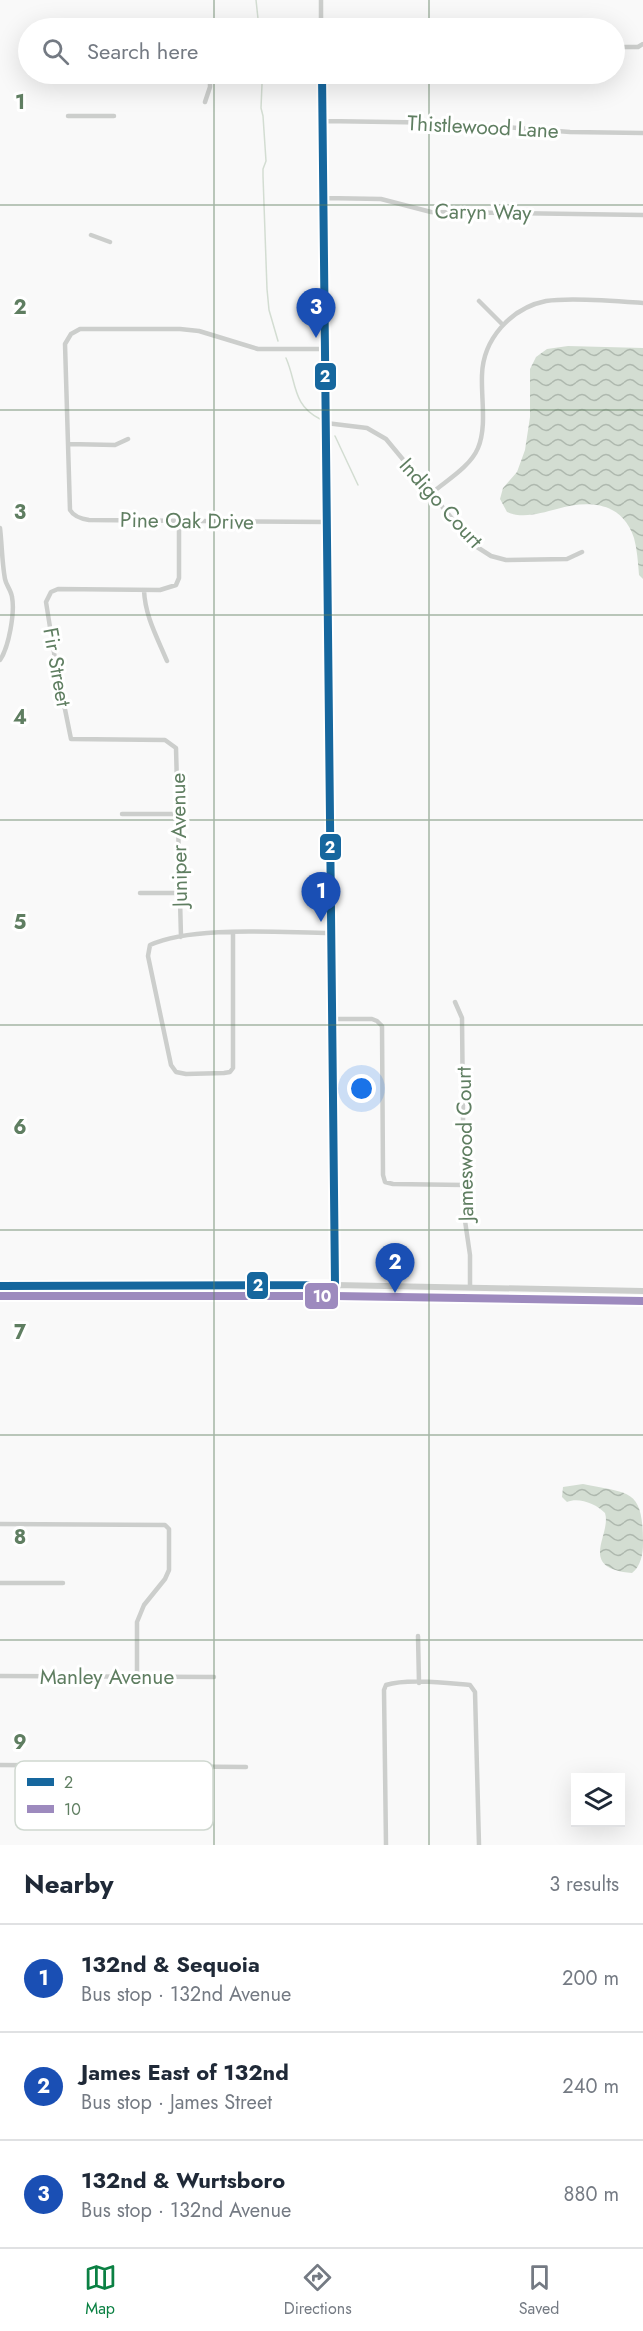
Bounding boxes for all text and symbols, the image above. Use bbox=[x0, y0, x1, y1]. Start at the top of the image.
search box bbox=[18, 18, 625, 84]
icon: search bbox=[39, 35, 72, 68]
text: Search here bbox=[87, 35, 198, 67]
text: 1 bbox=[15, 88, 25, 117]
street label: Thistlewood Lane bbox=[406, 108, 560, 146]
street label: Caryn Way bbox=[434, 196, 532, 228]
pin: 3 bbox=[296, 288, 336, 338]
text: 2 bbox=[13, 293, 27, 322]
line badge: 2 bbox=[314, 362, 337, 391]
text: 2 bbox=[320, 365, 330, 388]
street label: Indigo Court bbox=[392, 451, 490, 555]
text: 3 bbox=[14, 498, 26, 527]
street label: Pine Oak Drive bbox=[120, 505, 254, 537]
street label: Fir Street bbox=[35, 625, 79, 709]
text: 4 bbox=[13, 703, 27, 732]
street label: Juniper Avenue bbox=[163, 772, 195, 910]
line badge: 2 bbox=[319, 833, 342, 861]
text: 2 bbox=[325, 836, 335, 859]
pin: 1 bbox=[302, 872, 340, 922]
text: 5 bbox=[14, 908, 27, 937]
street label: Jameswood Court bbox=[449, 1066, 481, 1225]
your location bbox=[347, 1074, 376, 1103]
text: 6 bbox=[13, 1113, 27, 1142]
pin: 2 bbox=[376, 1244, 414, 1293]
line badge: 2 bbox=[246, 1271, 269, 1300]
text: 2 bbox=[253, 1274, 263, 1297]
line badge: 10 bbox=[304, 1282, 339, 1310]
text: 10 bbox=[313, 1285, 331, 1308]
text: 7 bbox=[14, 1318, 27, 1347]
text: 8 bbox=[14, 1523, 26, 1552]
street label: Manley Avenue bbox=[40, 1662, 174, 1692]
text: 9 bbox=[13, 1728, 27, 1757]
legend bbox=[15, 1761, 213, 1830]
text: 2 bbox=[64, 1771, 73, 1794]
map controls bbox=[571, 1773, 625, 1827]
button: layers bbox=[571, 1773, 625, 1827]
text: 10 bbox=[64, 1798, 81, 1821]
text: Nearby bbox=[24, 1865, 113, 1903]
text: 3 results bbox=[549, 1870, 619, 1899]
text: 132nd & Sequoia bbox=[81, 1948, 260, 1980]
text: 1 bbox=[38, 1964, 49, 1993]
text: 200 m bbox=[562, 1964, 619, 1993]
text: Bus stop · 132nd Avenue bbox=[81, 1980, 291, 2009]
text: James East of 132nd bbox=[81, 2056, 289, 2088]
text: 2 bbox=[37, 2072, 50, 2101]
text: 240 m bbox=[562, 2072, 619, 2101]
text: Bus stop · James Street bbox=[81, 2088, 272, 2117]
text: 132nd & Wurtsboro bbox=[81, 2164, 285, 2196]
text: 3 bbox=[37, 2180, 50, 2209]
text: 880 m bbox=[564, 2180, 619, 2209]
text: Bus stop · 132nd Avenue bbox=[81, 2196, 291, 2225]
tab: Map bbox=[84, 2261, 117, 2320]
tab: Directions bbox=[284, 2261, 352, 2320]
tab: Saved bbox=[519, 2261, 559, 2320]

